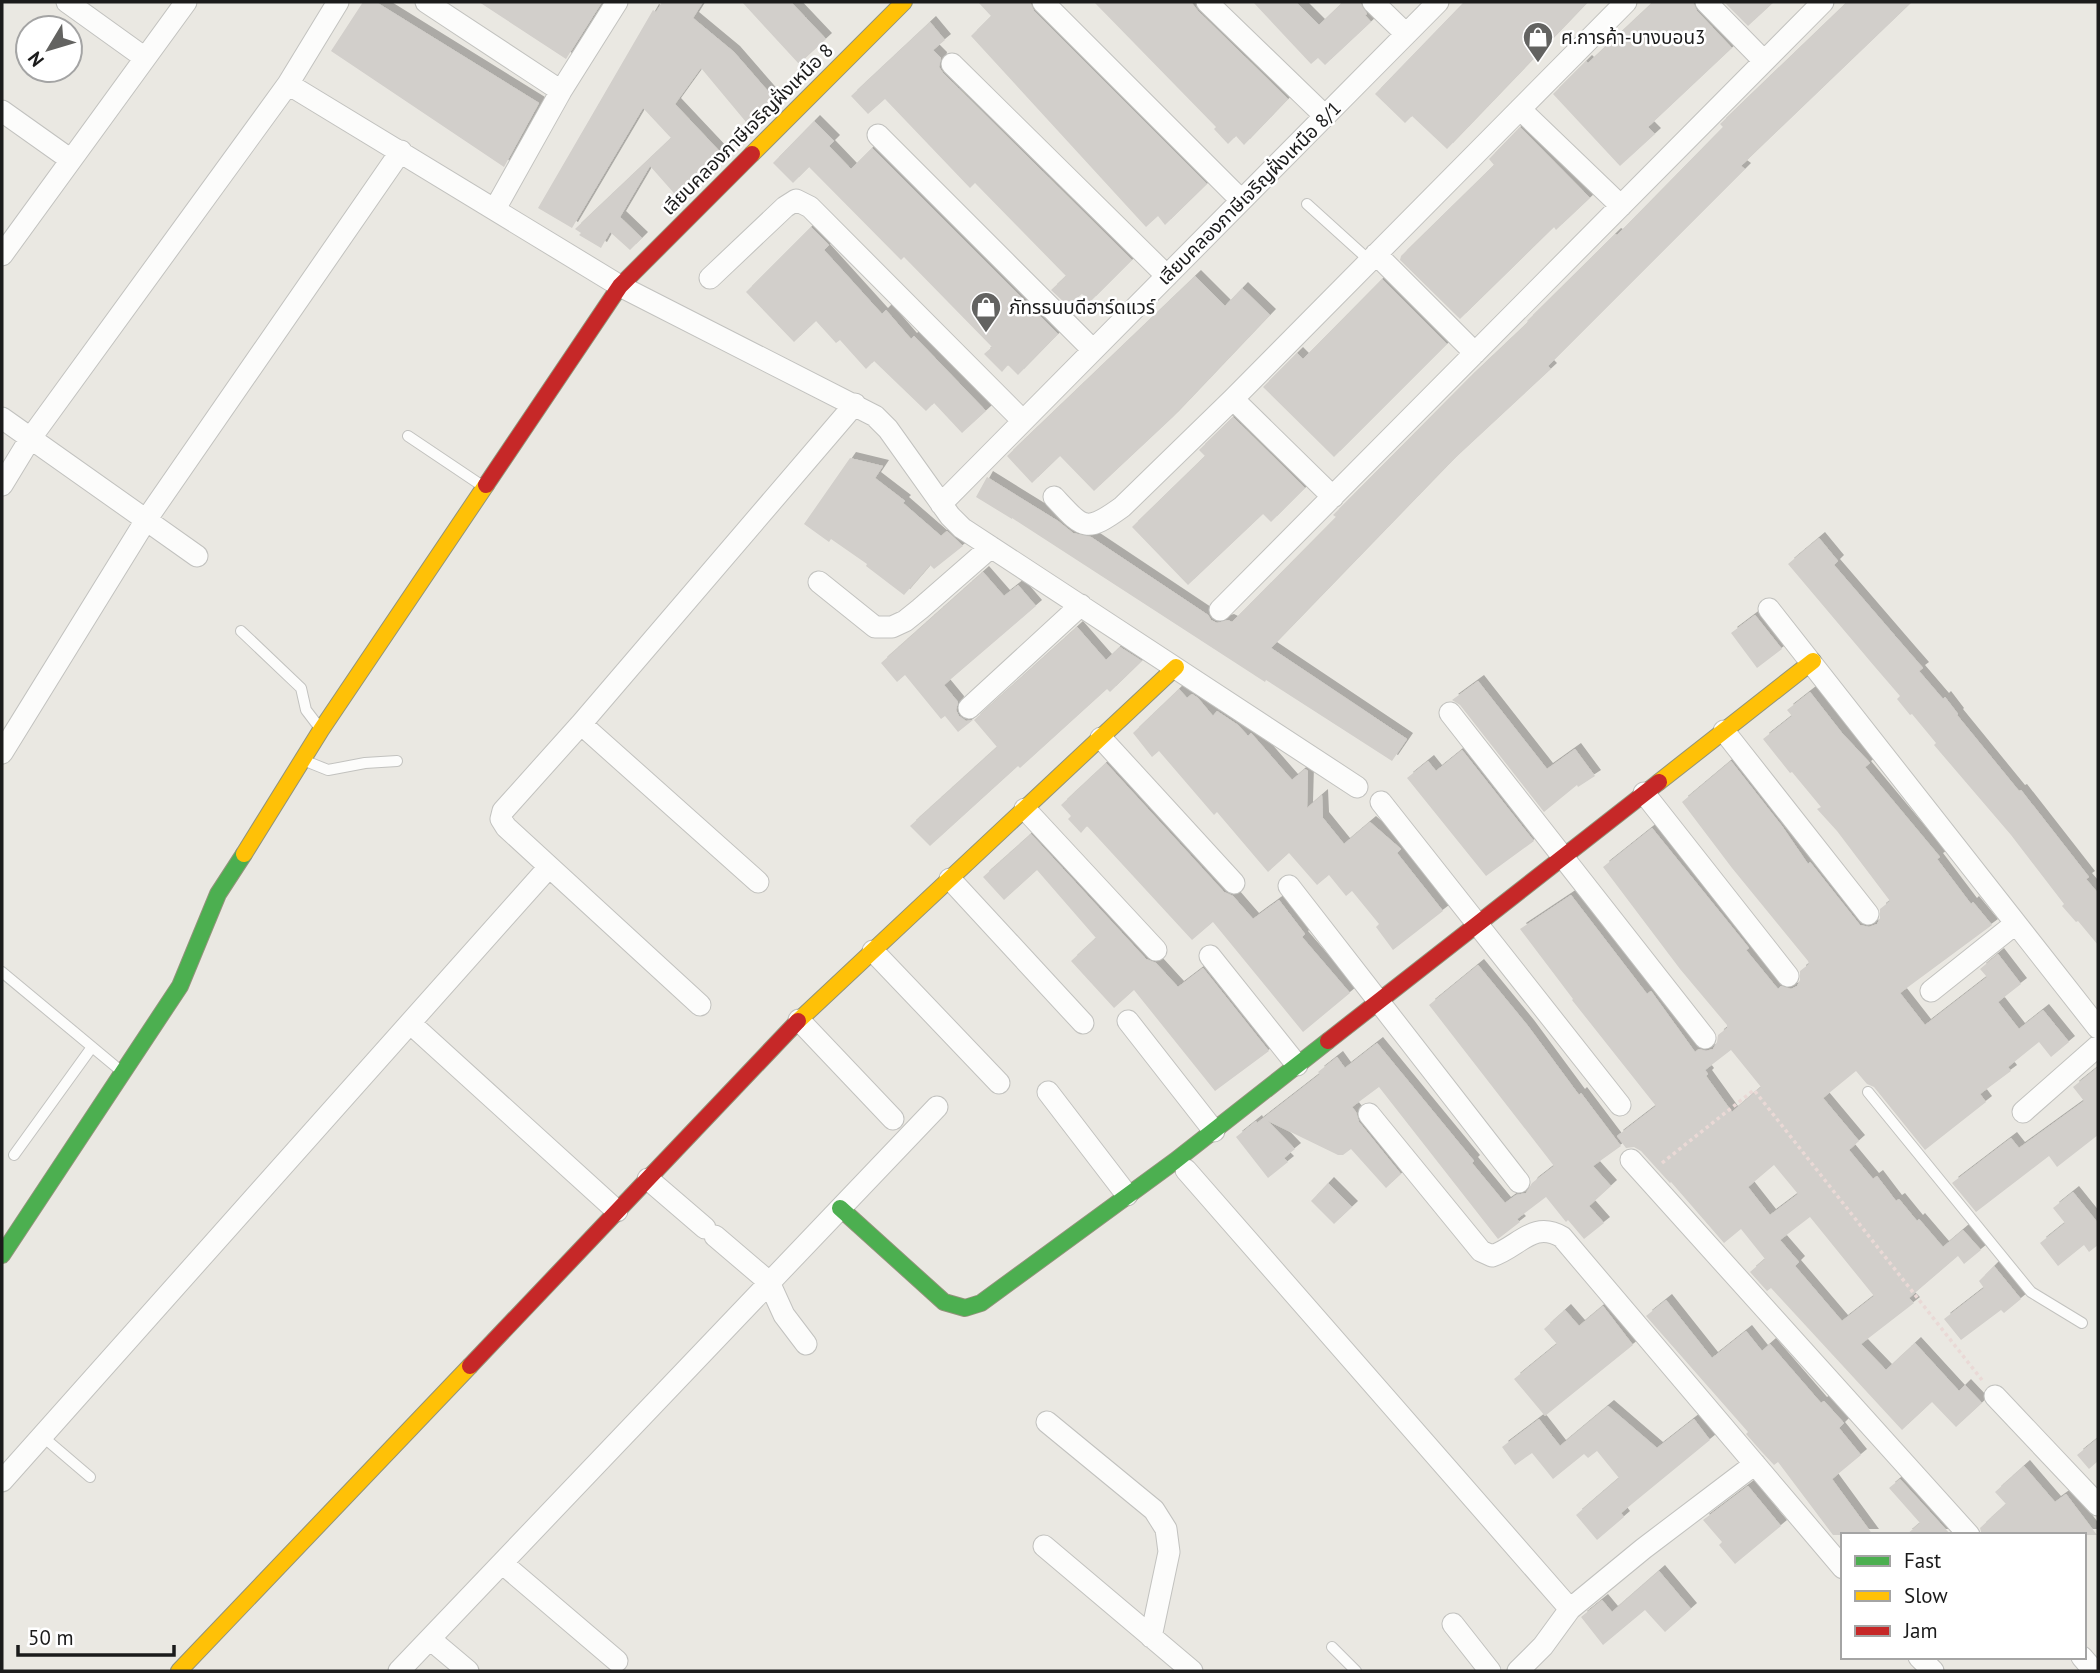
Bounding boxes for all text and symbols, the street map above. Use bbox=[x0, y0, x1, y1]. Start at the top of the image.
north arrow bbox=[14, 14, 84, 84]
shop icon: ศ.การค้า-บางบอน3 bbox=[1521, 20, 1555, 64]
place label: ศ.การค้า-บางบอน3 bbox=[1561, 25, 1705, 49]
street label: เลียบคลองภาษีเจริญฝั่งเหนือ 8 bbox=[656, 38, 838, 220]
text: N bbox=[22, 47, 49, 72]
street label: เลียบคลองภาษีเจริญฝั่งเหนือ 8/1 bbox=[1152, 96, 1346, 290]
shop icon: ภัทรธนบดีฮาร์ดแวร์ bbox=[969, 290, 1003, 334]
place label: ภัทรธนบดีฮาร์ดแวร์ bbox=[1009, 295, 1156, 319]
legend bbox=[1841, 1533, 2086, 1659]
text: Fast bbox=[1904, 1547, 1941, 1574]
text: Slow bbox=[1904, 1582, 1948, 1609]
scale bar bbox=[18, 1614, 173, 1658]
text: Jam bbox=[1903, 1617, 1938, 1644]
text: 50 m bbox=[28, 1624, 74, 1651]

